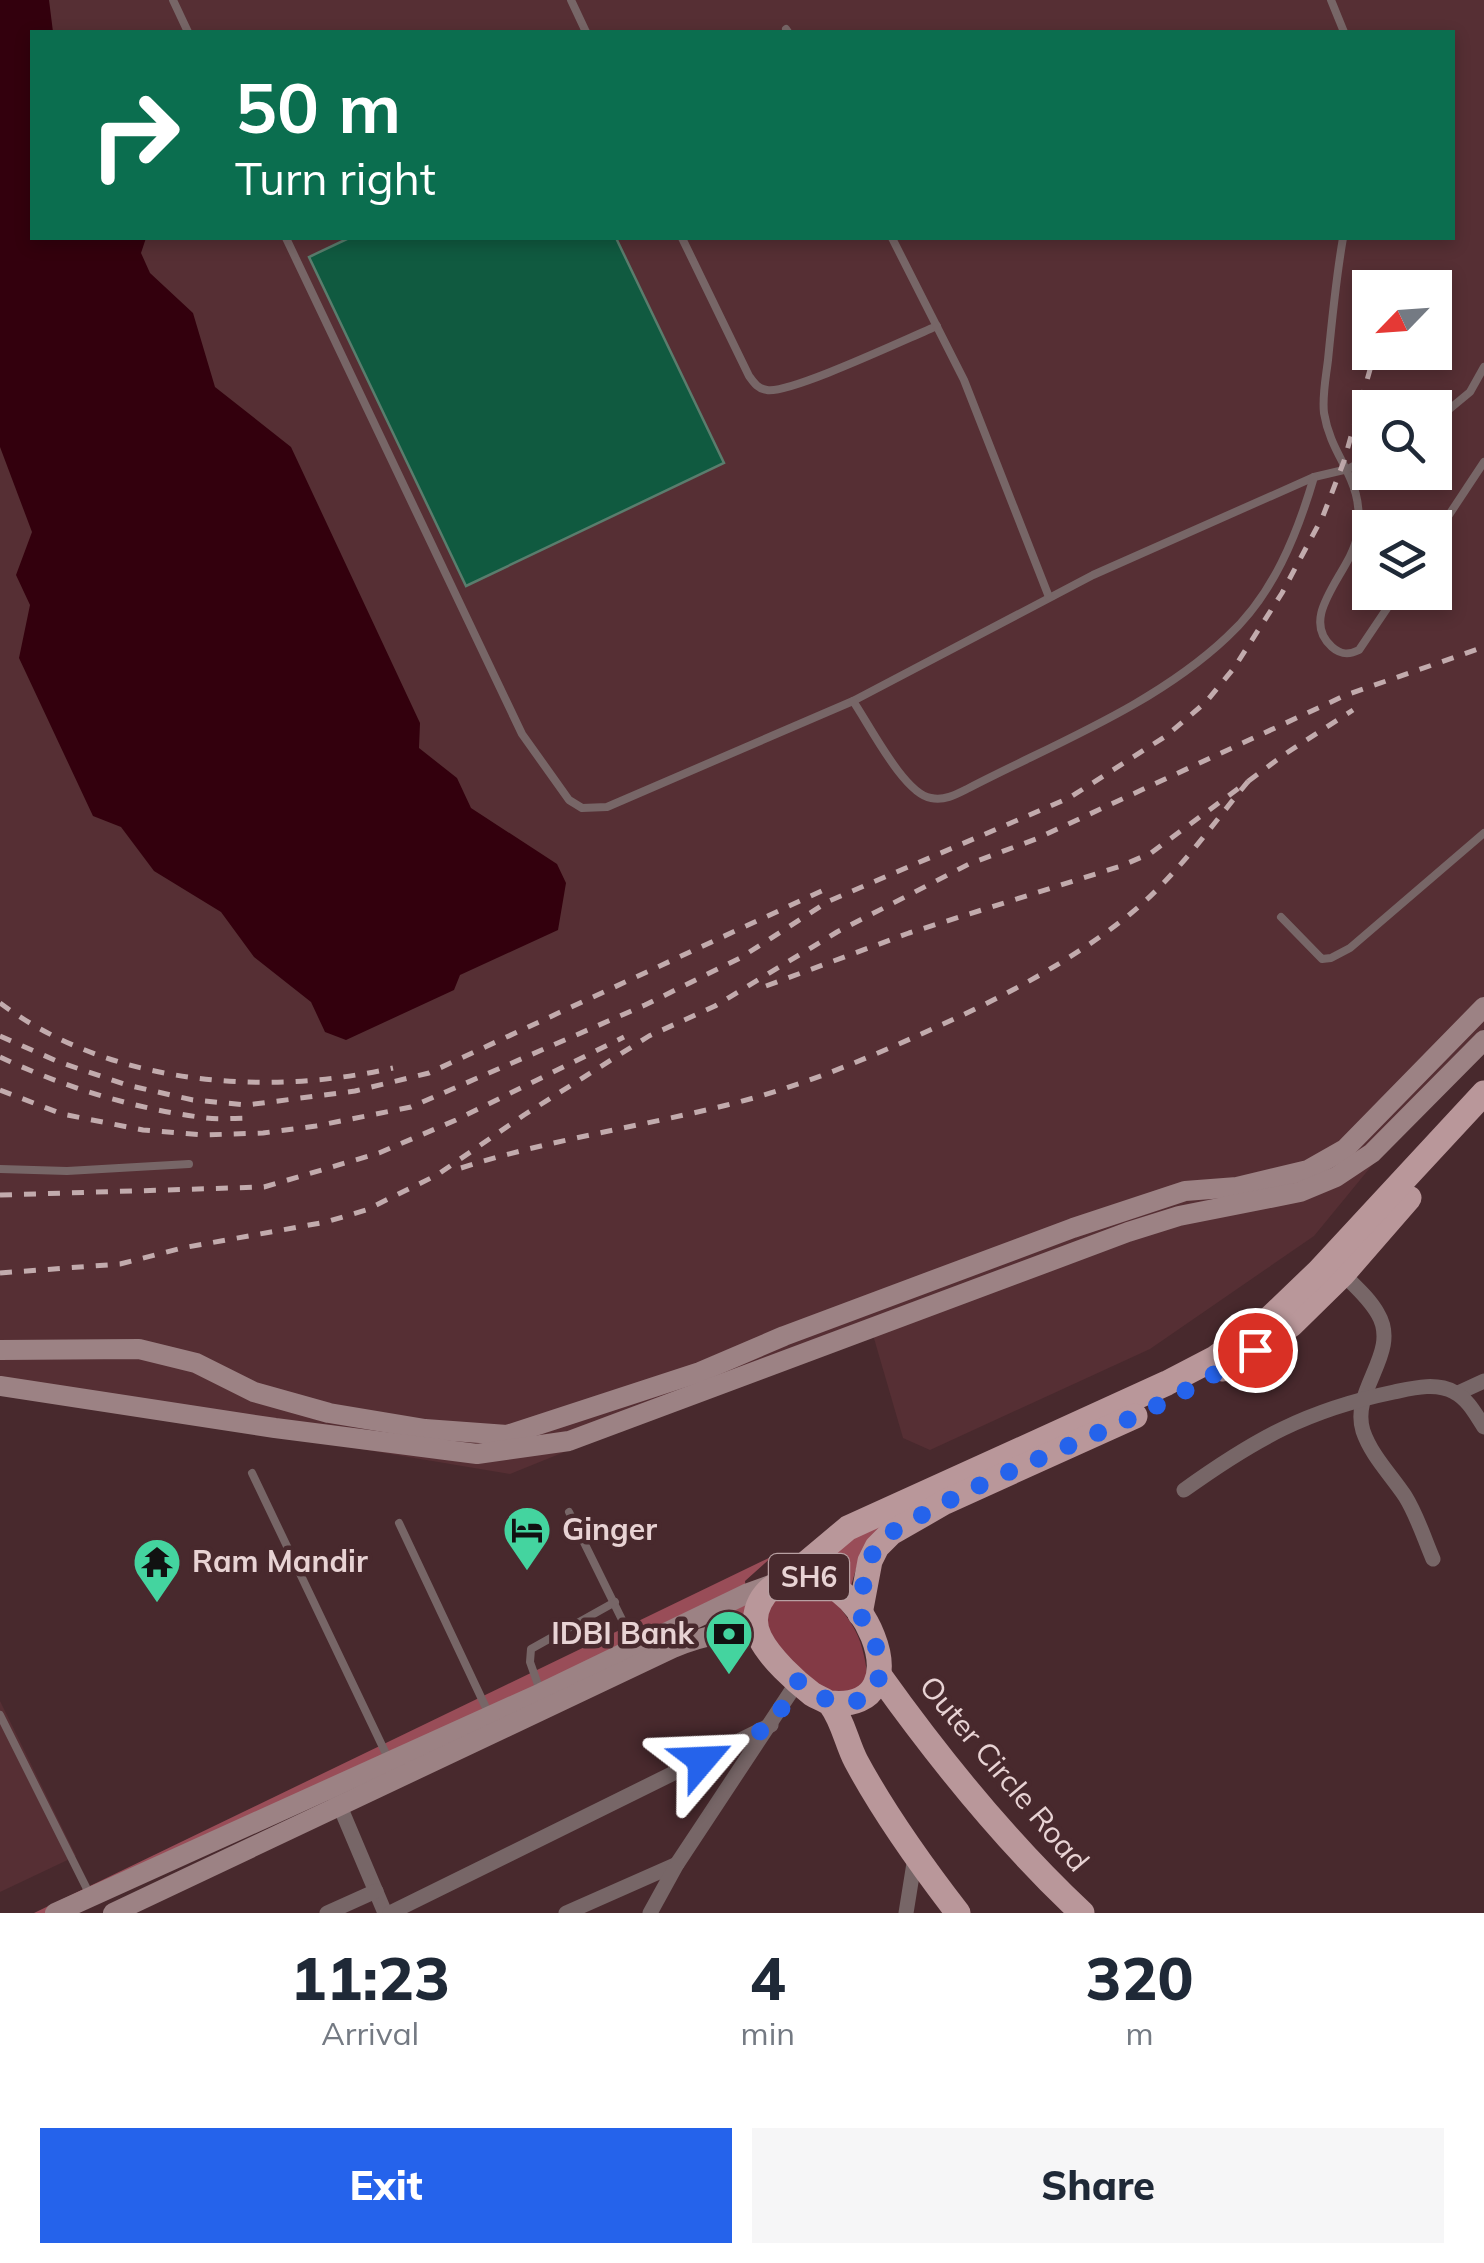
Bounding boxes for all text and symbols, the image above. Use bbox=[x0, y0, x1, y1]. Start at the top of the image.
text: 50 m bbox=[235, 63, 401, 151]
icon: right bbox=[70, 70, 200, 200]
text: Turn right bbox=[235, 150, 436, 206]
north arrow bbox=[1352, 270, 1452, 370]
map controls bbox=[1352, 270, 1452, 610]
button: search bbox=[1352, 390, 1452, 490]
button: layers bbox=[1352, 510, 1452, 610]
pin bbox=[1213, 1308, 1298, 1393]
icon: arrive bbox=[1228, 1323, 1283, 1378]
hotel icon: Ginger bbox=[501, 1504, 553, 1572]
place label: Ginger bbox=[562, 1510, 657, 1548]
temple icon: Ram Mandir bbox=[131, 1536, 183, 1604]
place label: Ram Mandir bbox=[192, 1542, 368, 1580]
road number: SH6 bbox=[769, 1554, 849, 1600]
bank icon: IDBI Bank bbox=[703, 1608, 755, 1676]
place label: IDBI Bank bbox=[551, 1614, 695, 1652]
street label: Outer Circle Road bbox=[912, 1668, 1098, 1879]
position arrow bbox=[650, 1708, 754, 1812]
text: 11:23 bbox=[290, 1940, 450, 2015]
text: 4 bbox=[750, 1940, 786, 2015]
text: 320 bbox=[1085, 1940, 1193, 2015]
text: Arrival bbox=[321, 2013, 419, 2053]
text: min bbox=[741, 2013, 795, 2053]
text: m bbox=[1125, 2013, 1154, 2053]
button: Exit bbox=[40, 2128, 732, 2243]
button: Share bbox=[752, 2128, 1444, 2243]

